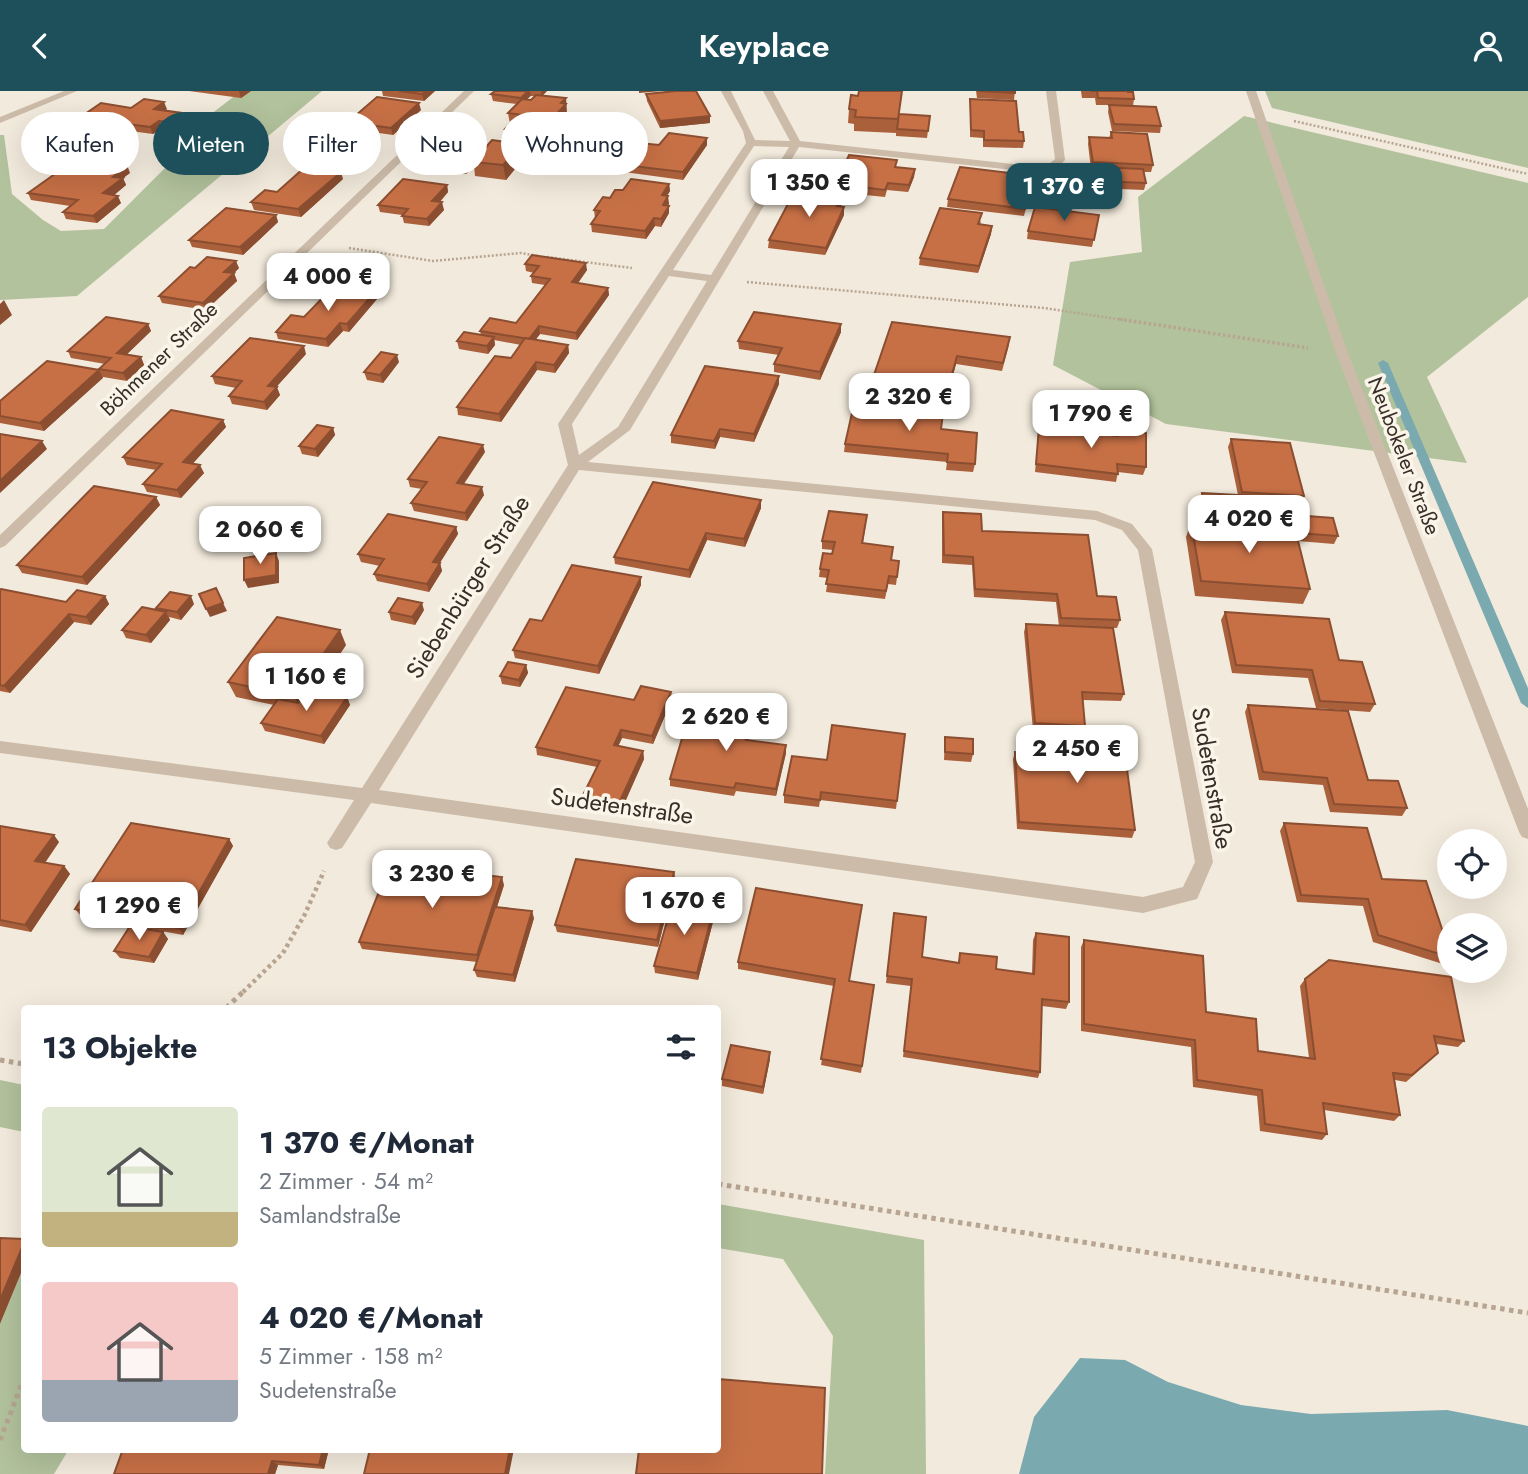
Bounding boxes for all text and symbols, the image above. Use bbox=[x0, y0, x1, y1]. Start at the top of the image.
text: Keyplace bbox=[699, 23, 829, 69]
icon: back bbox=[21, 27, 59, 65]
icon: person bbox=[1469, 27, 1507, 65]
chip: Kaufen bbox=[21, 112, 139, 175]
chip: Mieten bbox=[153, 112, 269, 175]
chip: Filter bbox=[283, 112, 381, 175]
chip: Neu bbox=[395, 112, 487, 175]
chip: Wohnung bbox=[501, 112, 648, 175]
pin: 1 350 € bbox=[744, 159, 874, 219]
pin: 1 370 € bbox=[999, 163, 1129, 223]
text: 1 350 € bbox=[767, 165, 851, 199]
text: 1 370 € bbox=[1022, 169, 1106, 203]
pin: 4 000 € bbox=[263, 253, 393, 313]
text: 4 000 € bbox=[283, 259, 373, 293]
street label: Böhmener Straße bbox=[93, 295, 225, 423]
pin: 2 320 € bbox=[844, 373, 974, 433]
street label: Neubokeler Straße bbox=[1360, 373, 1448, 539]
text: 2 320 € bbox=[865, 379, 953, 413]
pin: 1 790 € bbox=[1026, 391, 1156, 450]
text: 1 790 € bbox=[1048, 396, 1134, 430]
street label: Siebenbürger Straße bbox=[397, 488, 538, 685]
pin: 4 020 € bbox=[1184, 496, 1314, 555]
text: 4 020 € bbox=[1204, 501, 1294, 535]
pin: 2 060 € bbox=[195, 507, 325, 566]
text: 2 060 € bbox=[215, 512, 305, 546]
pin: 1 160 € bbox=[241, 653, 371, 713]
text: 1 160 € bbox=[265, 659, 347, 693]
pin: 2 620 € bbox=[661, 693, 791, 753]
text: 2 620 € bbox=[681, 699, 771, 733]
street label: Sudetenstraße bbox=[1183, 704, 1242, 852]
pin: 2 450 € bbox=[1012, 725, 1142, 785]
text: 2 450 € bbox=[1032, 731, 1122, 765]
street label: Sudetenstraße bbox=[549, 778, 696, 833]
map controls bbox=[1437, 829, 1507, 983]
button: locate bbox=[1437, 829, 1507, 899]
pin: 3 230 € bbox=[367, 851, 497, 910]
text: 3 230 € bbox=[388, 856, 476, 890]
pin: 1 670 € bbox=[619, 877, 749, 937]
pin: 1 290 € bbox=[74, 883, 204, 942]
text: 1 670 € bbox=[641, 883, 727, 917]
text: 1 290 € bbox=[96, 888, 182, 922]
button: layers bbox=[1437, 913, 1507, 983]
text: 13 Objekte bbox=[42, 1026, 197, 1069]
icon: filters bbox=[662, 1028, 700, 1066]
text: 1 370 €/Monat bbox=[259, 1121, 474, 1164]
icon: home bbox=[98, 1135, 182, 1219]
text: 2 Zimmer · 54 m² bbox=[259, 1164, 433, 1198]
text: Samlandstraße bbox=[259, 1198, 401, 1232]
text: 4 020 €/Monat bbox=[259, 1296, 483, 1339]
icon: home bbox=[98, 1310, 182, 1394]
text: 5 Zimmer · 158 m² bbox=[259, 1339, 442, 1373]
text: Sudetenstraße bbox=[259, 1373, 397, 1407]

